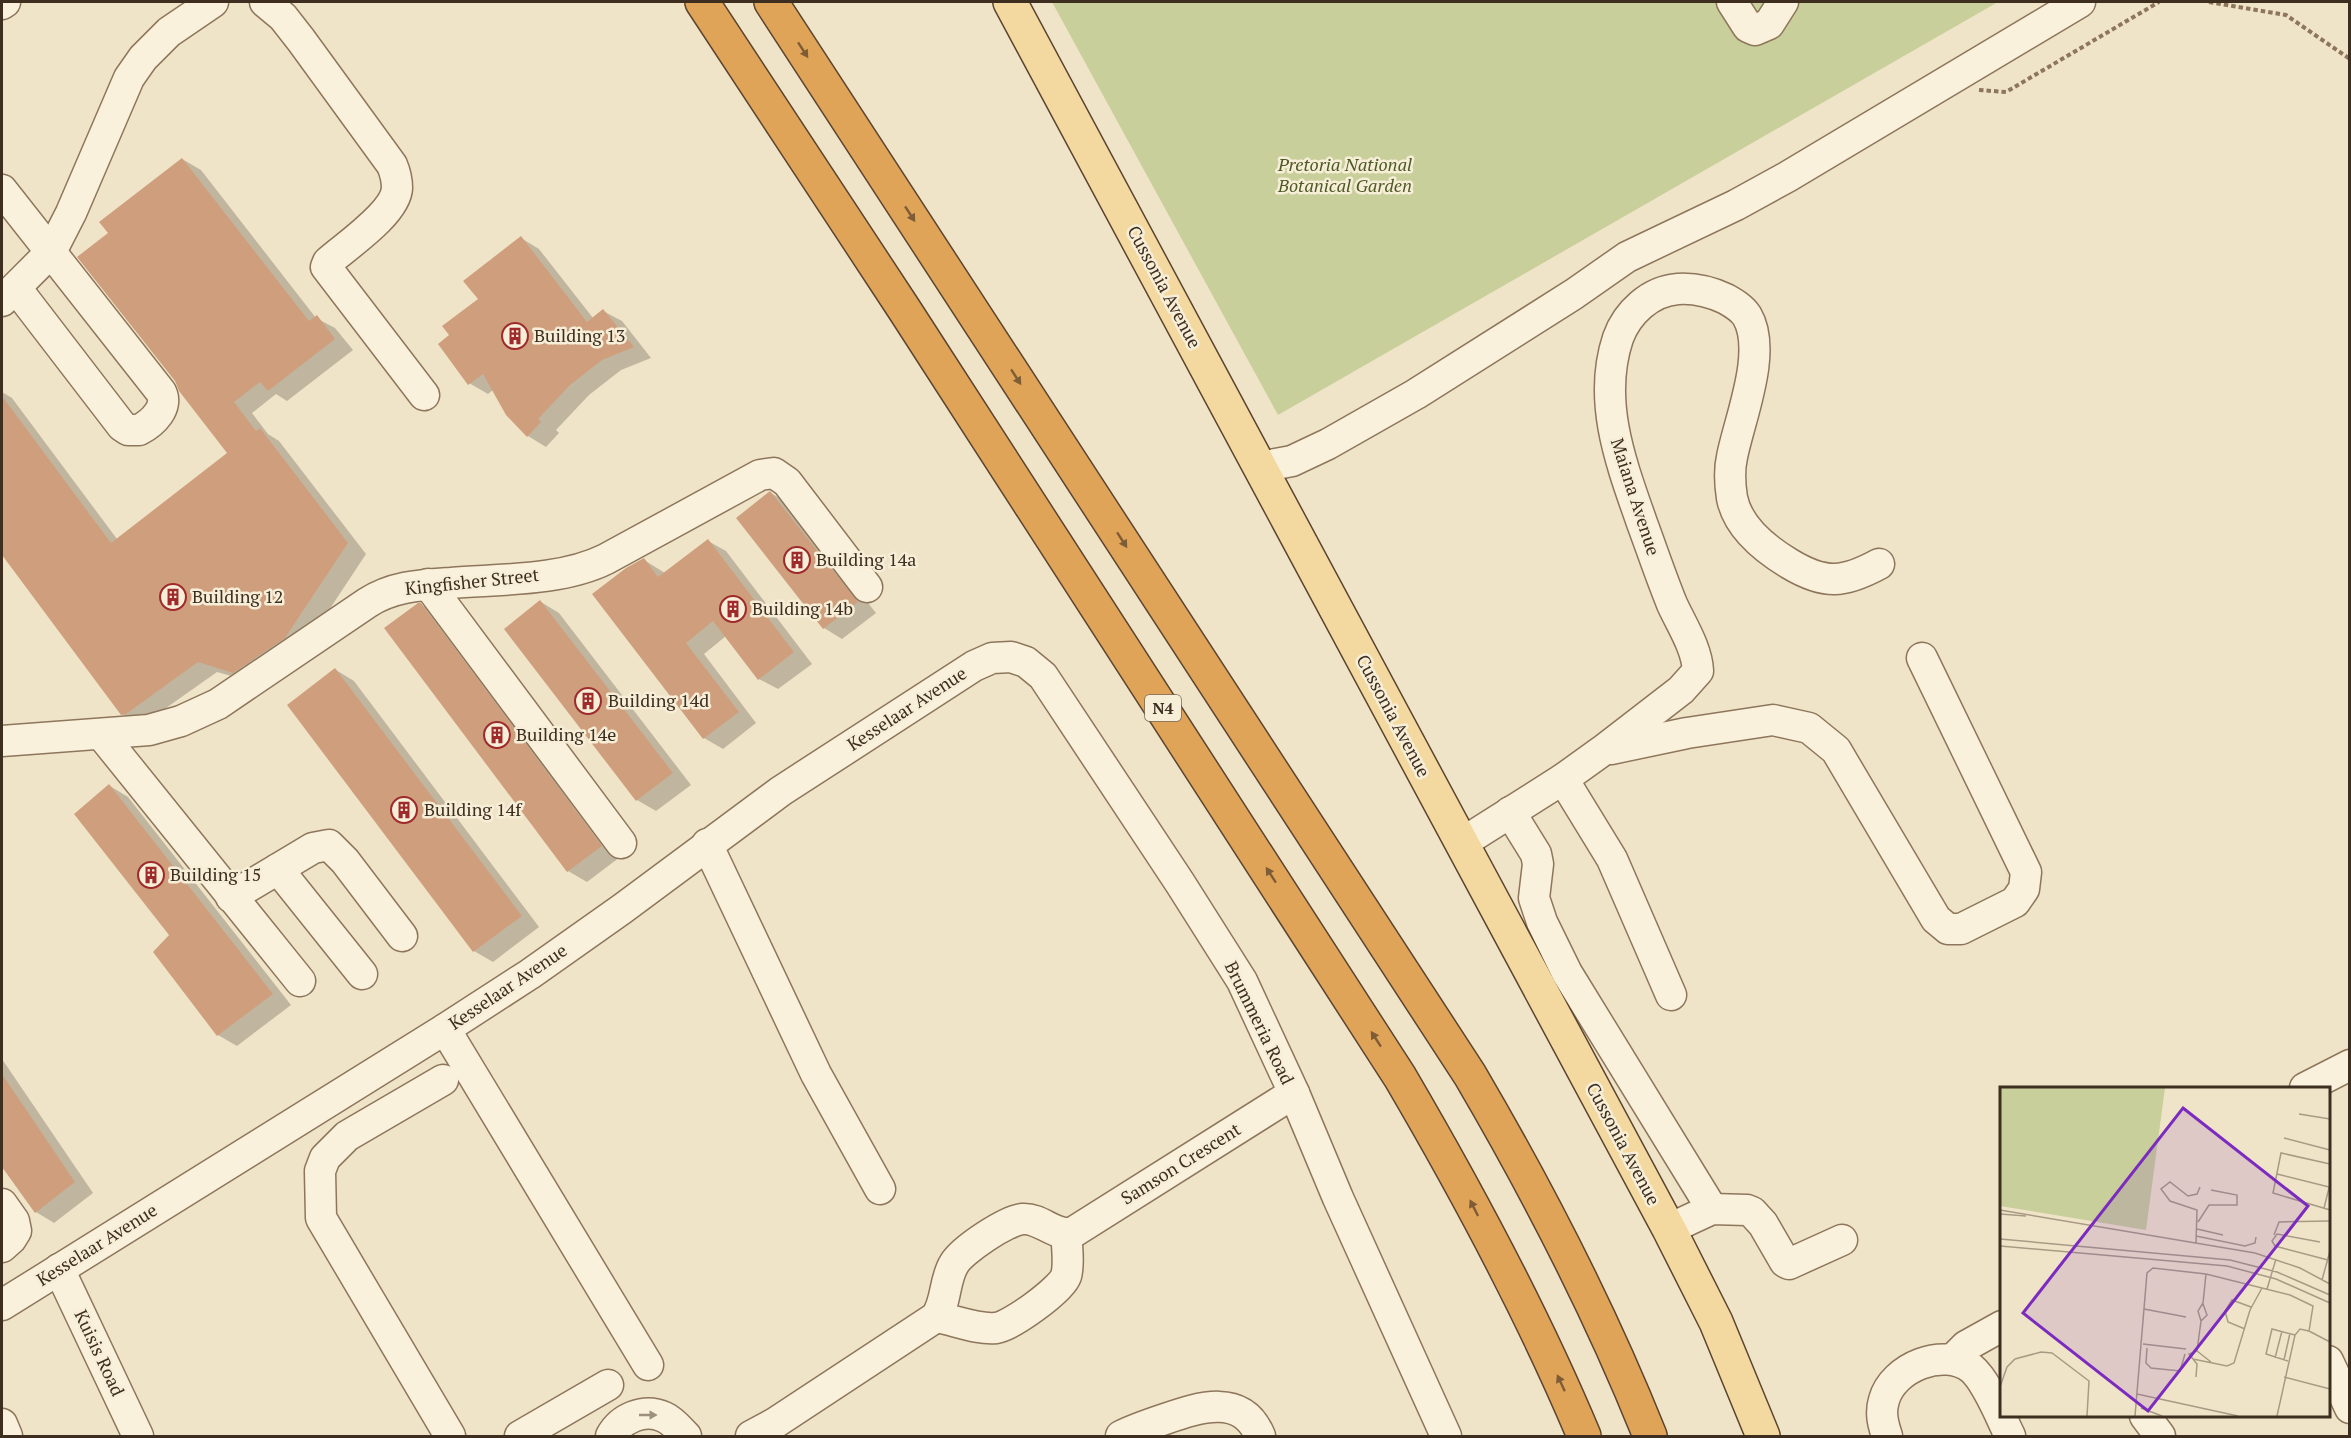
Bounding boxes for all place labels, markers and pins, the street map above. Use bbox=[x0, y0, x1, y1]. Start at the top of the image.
building icon: Building 13 bbox=[500, 321, 530, 351]
place label: Building 13 bbox=[534, 323, 625, 347]
building icon: Building 14a bbox=[782, 545, 812, 575]
place label: Building 14a bbox=[816, 547, 916, 571]
building icon: Building 12 bbox=[158, 582, 188, 612]
place label: Building 12 bbox=[192, 584, 283, 608]
building icon: Building 14b bbox=[718, 594, 748, 624]
place label: Building 14b bbox=[752, 596, 853, 620]
building icon: Building 14d bbox=[573, 686, 603, 716]
place label: Building 14d bbox=[608, 688, 709, 712]
building icon: Building 14e bbox=[482, 720, 512, 750]
place label: Building 14e bbox=[516, 722, 616, 746]
building icon: Building 14f bbox=[389, 795, 419, 825]
place label: Building 14f bbox=[424, 797, 523, 821]
building icon: Building 15 bbox=[136, 860, 166, 890]
place label: Building 15 bbox=[170, 862, 261, 886]

